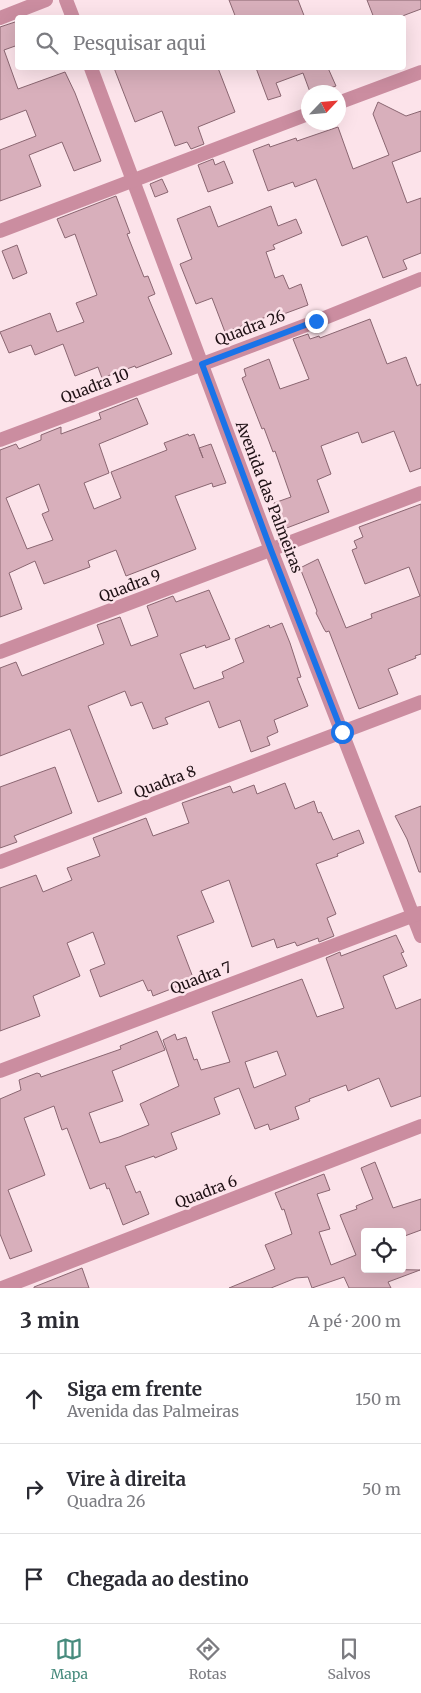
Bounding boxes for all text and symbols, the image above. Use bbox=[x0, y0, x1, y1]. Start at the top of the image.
search box bbox=[15, 15, 406, 70]
icon: search bbox=[33, 29, 61, 57]
text: Pesquisar aqui bbox=[73, 31, 206, 55]
north arrow bbox=[301, 85, 346, 130]
street label: Quadra 26 bbox=[212, 305, 288, 350]
route end bbox=[305, 310, 328, 333]
street label: Quadra 10 bbox=[58, 364, 132, 407]
street label: Avenida das Palmeiras bbox=[231, 417, 307, 576]
street label: Quadra 9 bbox=[96, 565, 164, 606]
route start bbox=[331, 721, 354, 744]
street label: Quadra 8 bbox=[131, 761, 199, 802]
street label: Quadra 7 bbox=[167, 957, 235, 998]
street label: Quadra 6 bbox=[172, 1171, 240, 1212]
map controls bbox=[361, 1228, 406, 1273]
button: locate bbox=[361, 1228, 406, 1273]
text: 3 min bbox=[20, 1307, 79, 1334]
text: A pé · 200 m bbox=[308, 1311, 401, 1331]
text: Siga em frente bbox=[67, 1377, 202, 1401]
icon: ahead bbox=[20, 1385, 48, 1413]
text: 150 m bbox=[355, 1389, 401, 1409]
text: Avenida das Palmeiras bbox=[67, 1401, 239, 1421]
text: Vire à direita bbox=[67, 1467, 186, 1491]
icon: right bbox=[20, 1475, 48, 1503]
text: 50 m bbox=[362, 1479, 401, 1499]
text: Quadra 26 bbox=[67, 1491, 145, 1511]
icon: arrive bbox=[20, 1565, 48, 1593]
text: Chegada ao destino bbox=[67, 1567, 249, 1591]
tab: Mapa bbox=[50, 1635, 88, 1683]
tab: Rotas bbox=[189, 1635, 227, 1683]
tab: Salvos bbox=[327, 1635, 371, 1683]

